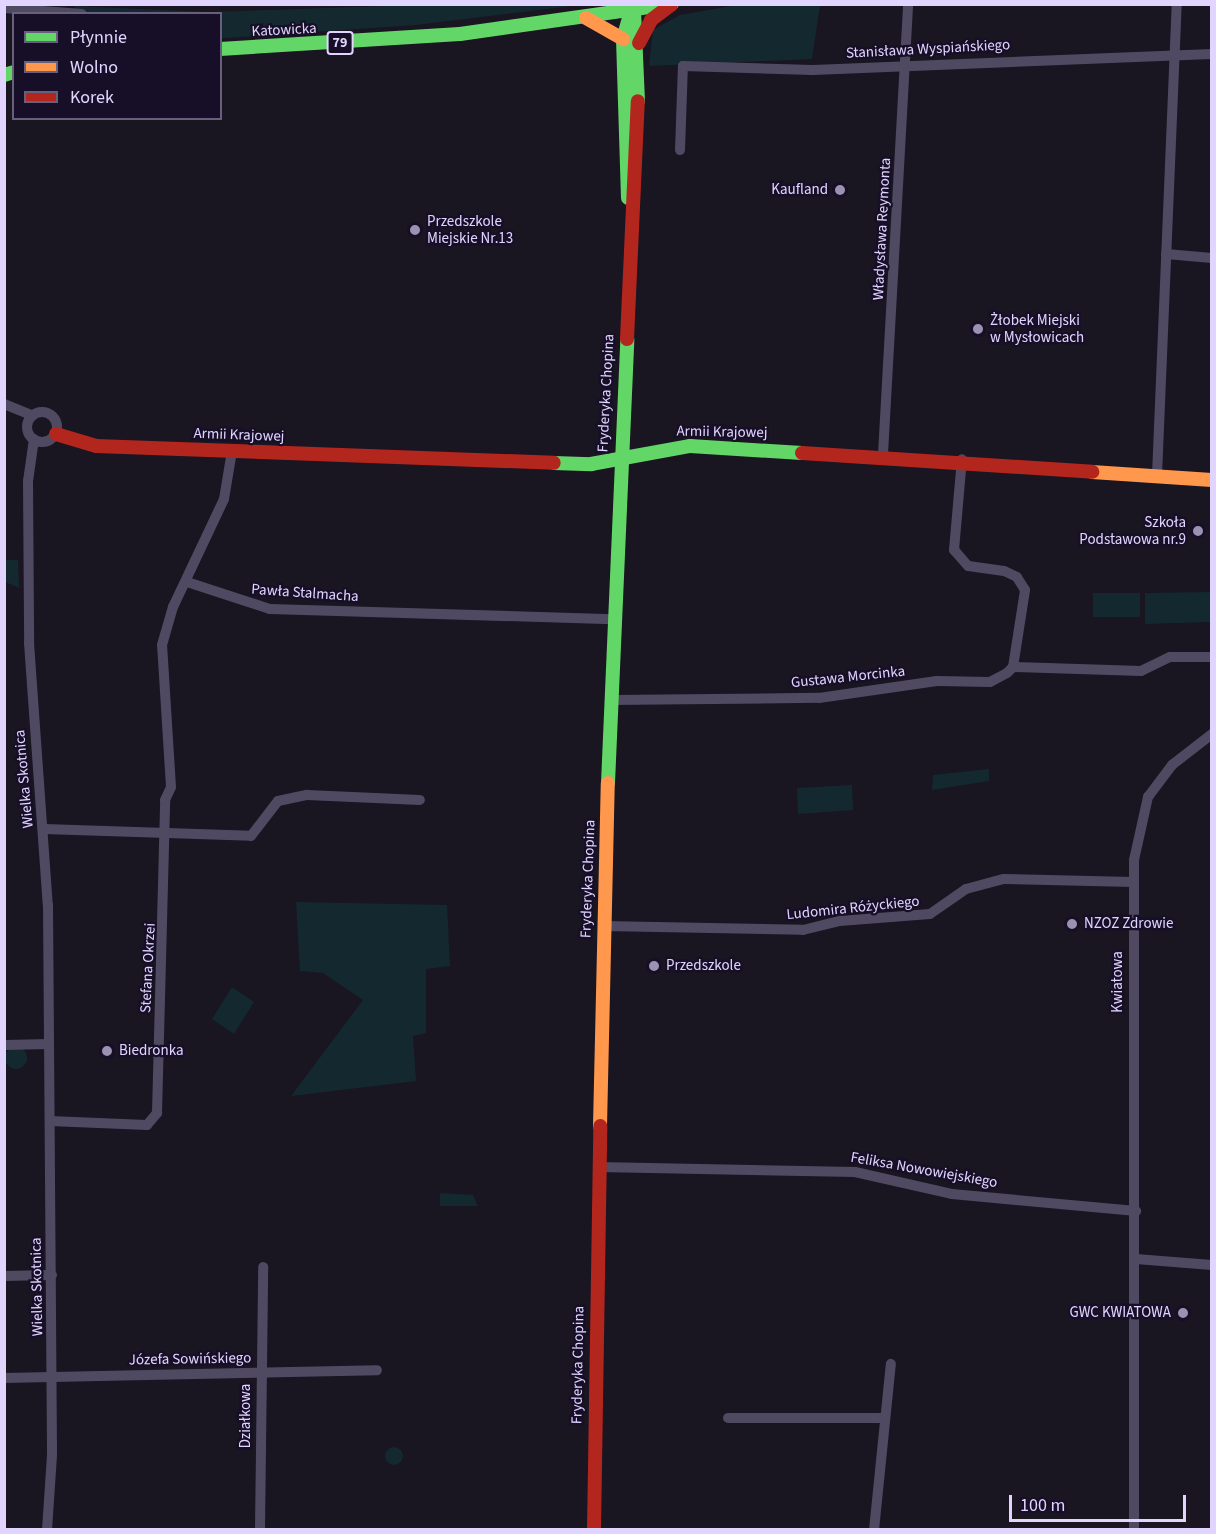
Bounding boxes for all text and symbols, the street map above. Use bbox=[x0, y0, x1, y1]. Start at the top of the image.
legend bbox=[12, 12, 222, 120]
street label: Katowicka bbox=[251, 19, 317, 41]
text: Płynnie bbox=[70, 25, 127, 50]
road number: 79 bbox=[326, 32, 354, 54]
street label: Stanisława Wyspiańskiego bbox=[845, 36, 1011, 62]
text: Wolno bbox=[70, 55, 118, 80]
text: Korek bbox=[70, 85, 114, 110]
street label: Władysława Reymonta bbox=[869, 157, 895, 301]
place label: Kaufland bbox=[771, 181, 828, 199]
marker: Kaufland bbox=[833, 183, 847, 197]
place label: Przedszkole Miejskie Nr.13 bbox=[427, 212, 513, 247]
marker: Przedszkole Miejskie Nr.13 bbox=[408, 223, 422, 237]
place label: Żłobek Miejski w Mysłowicach bbox=[990, 311, 1084, 346]
marker: Żłobek Miejski w Mysłowicach bbox=[971, 322, 985, 336]
street label: Fryderyka Chopina bbox=[594, 333, 618, 453]
street label: Armii Krajowej bbox=[676, 422, 768, 442]
street label: Armii Krajowej bbox=[193, 424, 285, 446]
place label: Szkoła Podstawowa nr.9 bbox=[1079, 513, 1186, 548]
marker: Szkoła Podstawowa nr.9 bbox=[1191, 524, 1205, 538]
street label: Pawła Stalmacha bbox=[251, 580, 359, 606]
street label: Gustawa Morcinka bbox=[790, 662, 906, 692]
street label: Wielka Skotnica bbox=[11, 729, 37, 829]
street label: Fryderyka Chopina bbox=[577, 819, 599, 939]
street label: Ludomira Różyckiego bbox=[786, 892, 920, 924]
place label: NZOZ Zdrowie bbox=[1084, 915, 1173, 933]
marker: NZOZ Zdrowie bbox=[1065, 917, 1079, 931]
street label: Stefana Okrzei bbox=[137, 922, 159, 1014]
street label: Kwiatowa bbox=[1109, 951, 1127, 1013]
place label: Przedszkole bbox=[666, 957, 741, 975]
marker: Przedszkole bbox=[647, 959, 661, 973]
place label: Biedronka bbox=[119, 1042, 183, 1060]
marker: Biedronka bbox=[100, 1044, 114, 1058]
street label: Feliksa Nowowiejskiego bbox=[849, 1148, 999, 1192]
street label: Wielka Skotnica bbox=[27, 1237, 47, 1337]
place label: GWC KWIATOWA bbox=[1069, 1304, 1171, 1322]
street label: Fryderyka Chopina bbox=[568, 1306, 588, 1424]
marker: GWC KWIATOWA bbox=[1176, 1306, 1190, 1320]
street label: Józefa Sowińskiego bbox=[129, 1349, 251, 1369]
street label: Działkowa bbox=[237, 1384, 255, 1448]
scale bar bbox=[1012, 1483, 1189, 1521]
text: 100 m bbox=[1020, 1493, 1065, 1518]

